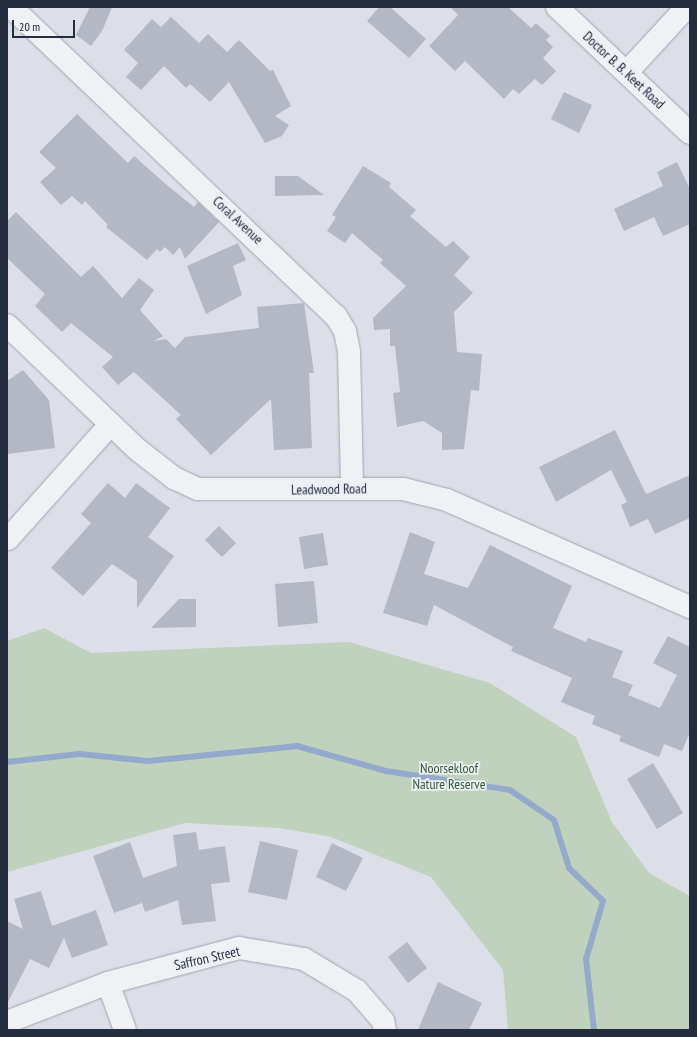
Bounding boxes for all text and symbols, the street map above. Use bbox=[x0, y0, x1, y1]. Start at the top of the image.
scale bar bbox=[14, 12, 77, 38]
text: 20 m bbox=[19, 19, 40, 34]
street label: Doctor B. B. Keet Road bbox=[579, 27, 669, 113]
street label: Coral Avenue bbox=[209, 192, 267, 248]
street label: Leadwood Road bbox=[291, 480, 367, 498]
park label: Noorsekloof Nature Reserve bbox=[412, 760, 486, 792]
street label: Saffron Street bbox=[173, 942, 241, 974]

